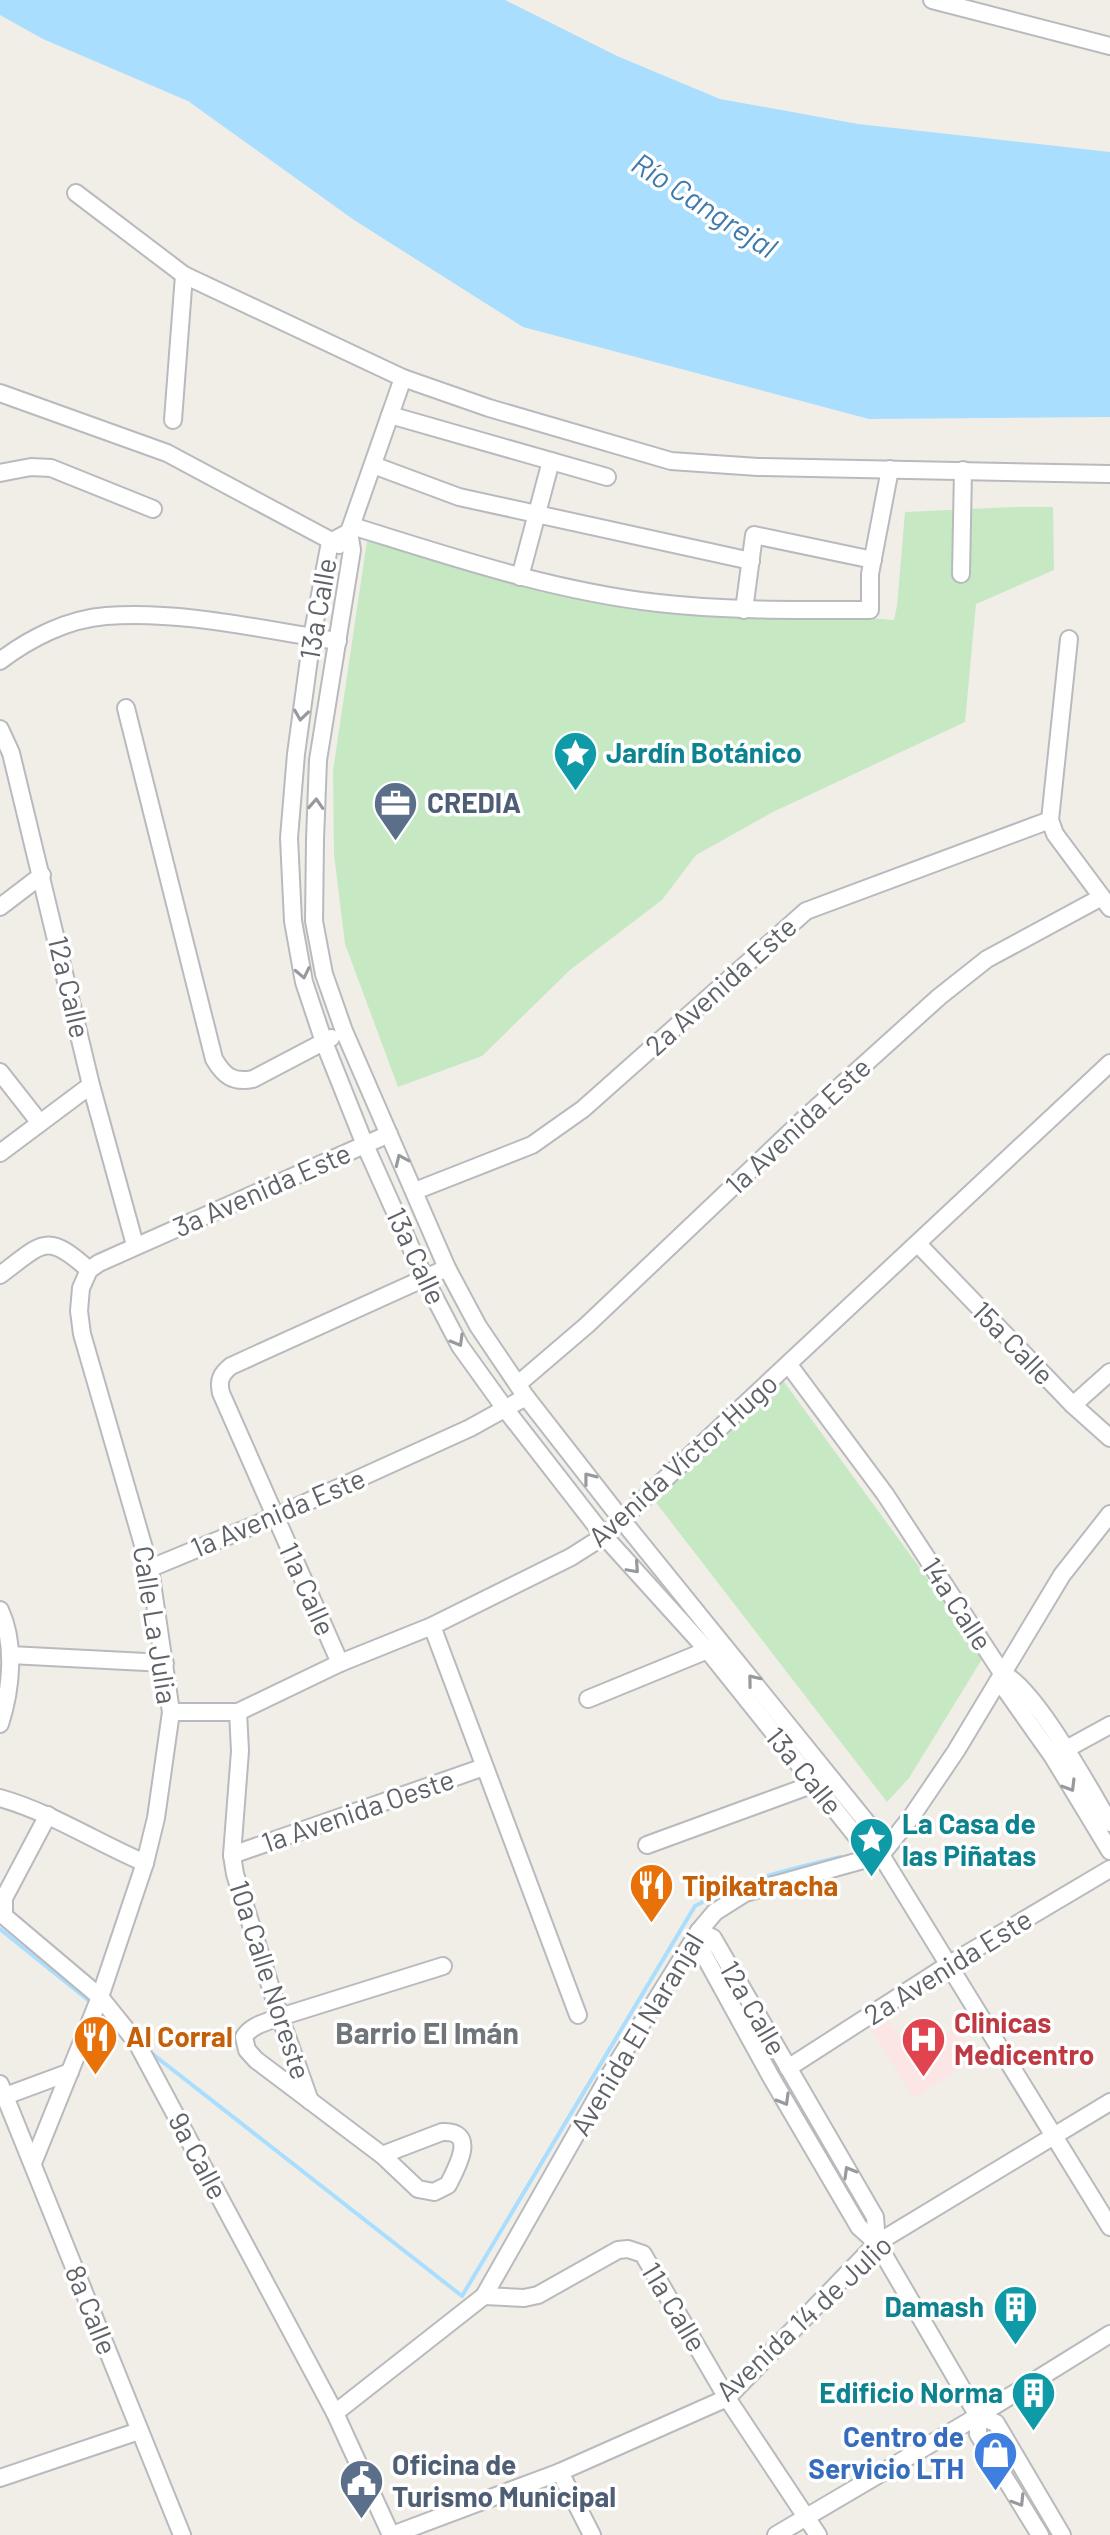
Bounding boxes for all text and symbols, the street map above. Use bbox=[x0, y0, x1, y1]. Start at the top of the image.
water label: Río Cangrejal bbox=[626, 144, 785, 265]
street label: 13a Calle bbox=[291, 555, 343, 663]
one-way arrow bbox=[293, 709, 310, 722]
place icon: Jardín Botánico bbox=[551, 729, 599, 792]
place label: Jardín Botánico bbox=[606, 735, 802, 769]
office icon: CREDIA bbox=[372, 779, 420, 842]
place label: CREDIA bbox=[427, 785, 521, 819]
one-way arrow bbox=[308, 797, 325, 810]
street label: 2a Avenida Este bbox=[638, 909, 803, 1062]
street label: 12a Calle bbox=[42, 932, 98, 1041]
one-way arrow bbox=[294, 966, 311, 979]
street label: 1a Avenida Este bbox=[718, 1049, 877, 1201]
street label: 3a Avenida Este bbox=[168, 1135, 356, 1243]
one-way arrow bbox=[394, 1154, 410, 1168]
street label: 13a Calle bbox=[380, 1202, 454, 1309]
street label: 15a Calle bbox=[966, 1293, 1062, 1391]
one-way arrow bbox=[448, 1332, 464, 1347]
street label: Avenida Víctor Hugo bbox=[581, 1365, 784, 1553]
street label: 1a Avenida Este bbox=[185, 1460, 370, 1564]
one-way arrow bbox=[585, 1472, 599, 1487]
street label: 11a Calle bbox=[272, 1537, 343, 1641]
street label: Calle La Julia bbox=[127, 1543, 185, 1706]
street label: 14a Calle bbox=[915, 1551, 1000, 1656]
one-way arrow bbox=[624, 1559, 638, 1574]
one-way arrow bbox=[748, 1675, 763, 1689]
street label: 13a Calle bbox=[759, 1720, 850, 1821]
street label: 1a Avenida Oeste bbox=[257, 1761, 458, 1859]
one-way arrow bbox=[1061, 1777, 1076, 1792]
place label: La Casa de las Piñatas bbox=[902, 1806, 1036, 1872]
place icon: La Casa de las Piñatas bbox=[847, 1816, 895, 1879]
restaurant icon: Tipikatracha bbox=[627, 1862, 675, 1925]
place label: Tipikatracha bbox=[682, 1868, 838, 1902]
street label: 10a Calle Noreste bbox=[223, 1876, 319, 2083]
street label: 2a Avenida Este bbox=[857, 1901, 1038, 2031]
street label: Avenida El Naranjal bbox=[562, 1926, 710, 2141]
street label: 12a Calle bbox=[713, 1954, 794, 2061]
place label: Clinicas Medicentro bbox=[954, 2005, 1094, 2071]
restaurant icon: Al Corral bbox=[71, 2013, 119, 2076]
district label: Barrio El Imán bbox=[335, 2014, 519, 2050]
hospital icon: Clinicas Medicentro bbox=[899, 2015, 947, 2078]
place label: Al Corral bbox=[126, 2019, 233, 2053]
one-way arrow bbox=[774, 2091, 790, 2105]
street label: 9a Calle bbox=[162, 2106, 236, 2205]
one-way arrow bbox=[843, 2166, 859, 2181]
street label: Avenida 14 de Julio bbox=[708, 2227, 898, 2407]
street label: 11a Calle bbox=[635, 2256, 715, 2357]
street label: 8a Calle bbox=[59, 2260, 125, 2359]
building icon: Damash bbox=[991, 2283, 1039, 2346]
place label: Damash bbox=[884, 2289, 984, 2323]
building icon: Edificio Norma bbox=[1010, 2369, 1058, 2432]
place label: Edificio Norma bbox=[819, 2375, 1003, 2409]
place label: Centro de Servicio LTH bbox=[808, 2419, 964, 2485]
shop icon: Centro de Servicio LTH bbox=[971, 2429, 1019, 2492]
place label: Oficina de Turismo Municipal bbox=[392, 2447, 616, 2513]
public building icon: Oficina de Turismo Municipal bbox=[337, 2457, 385, 2520]
one-way arrow bbox=[1009, 2492, 1025, 2507]

